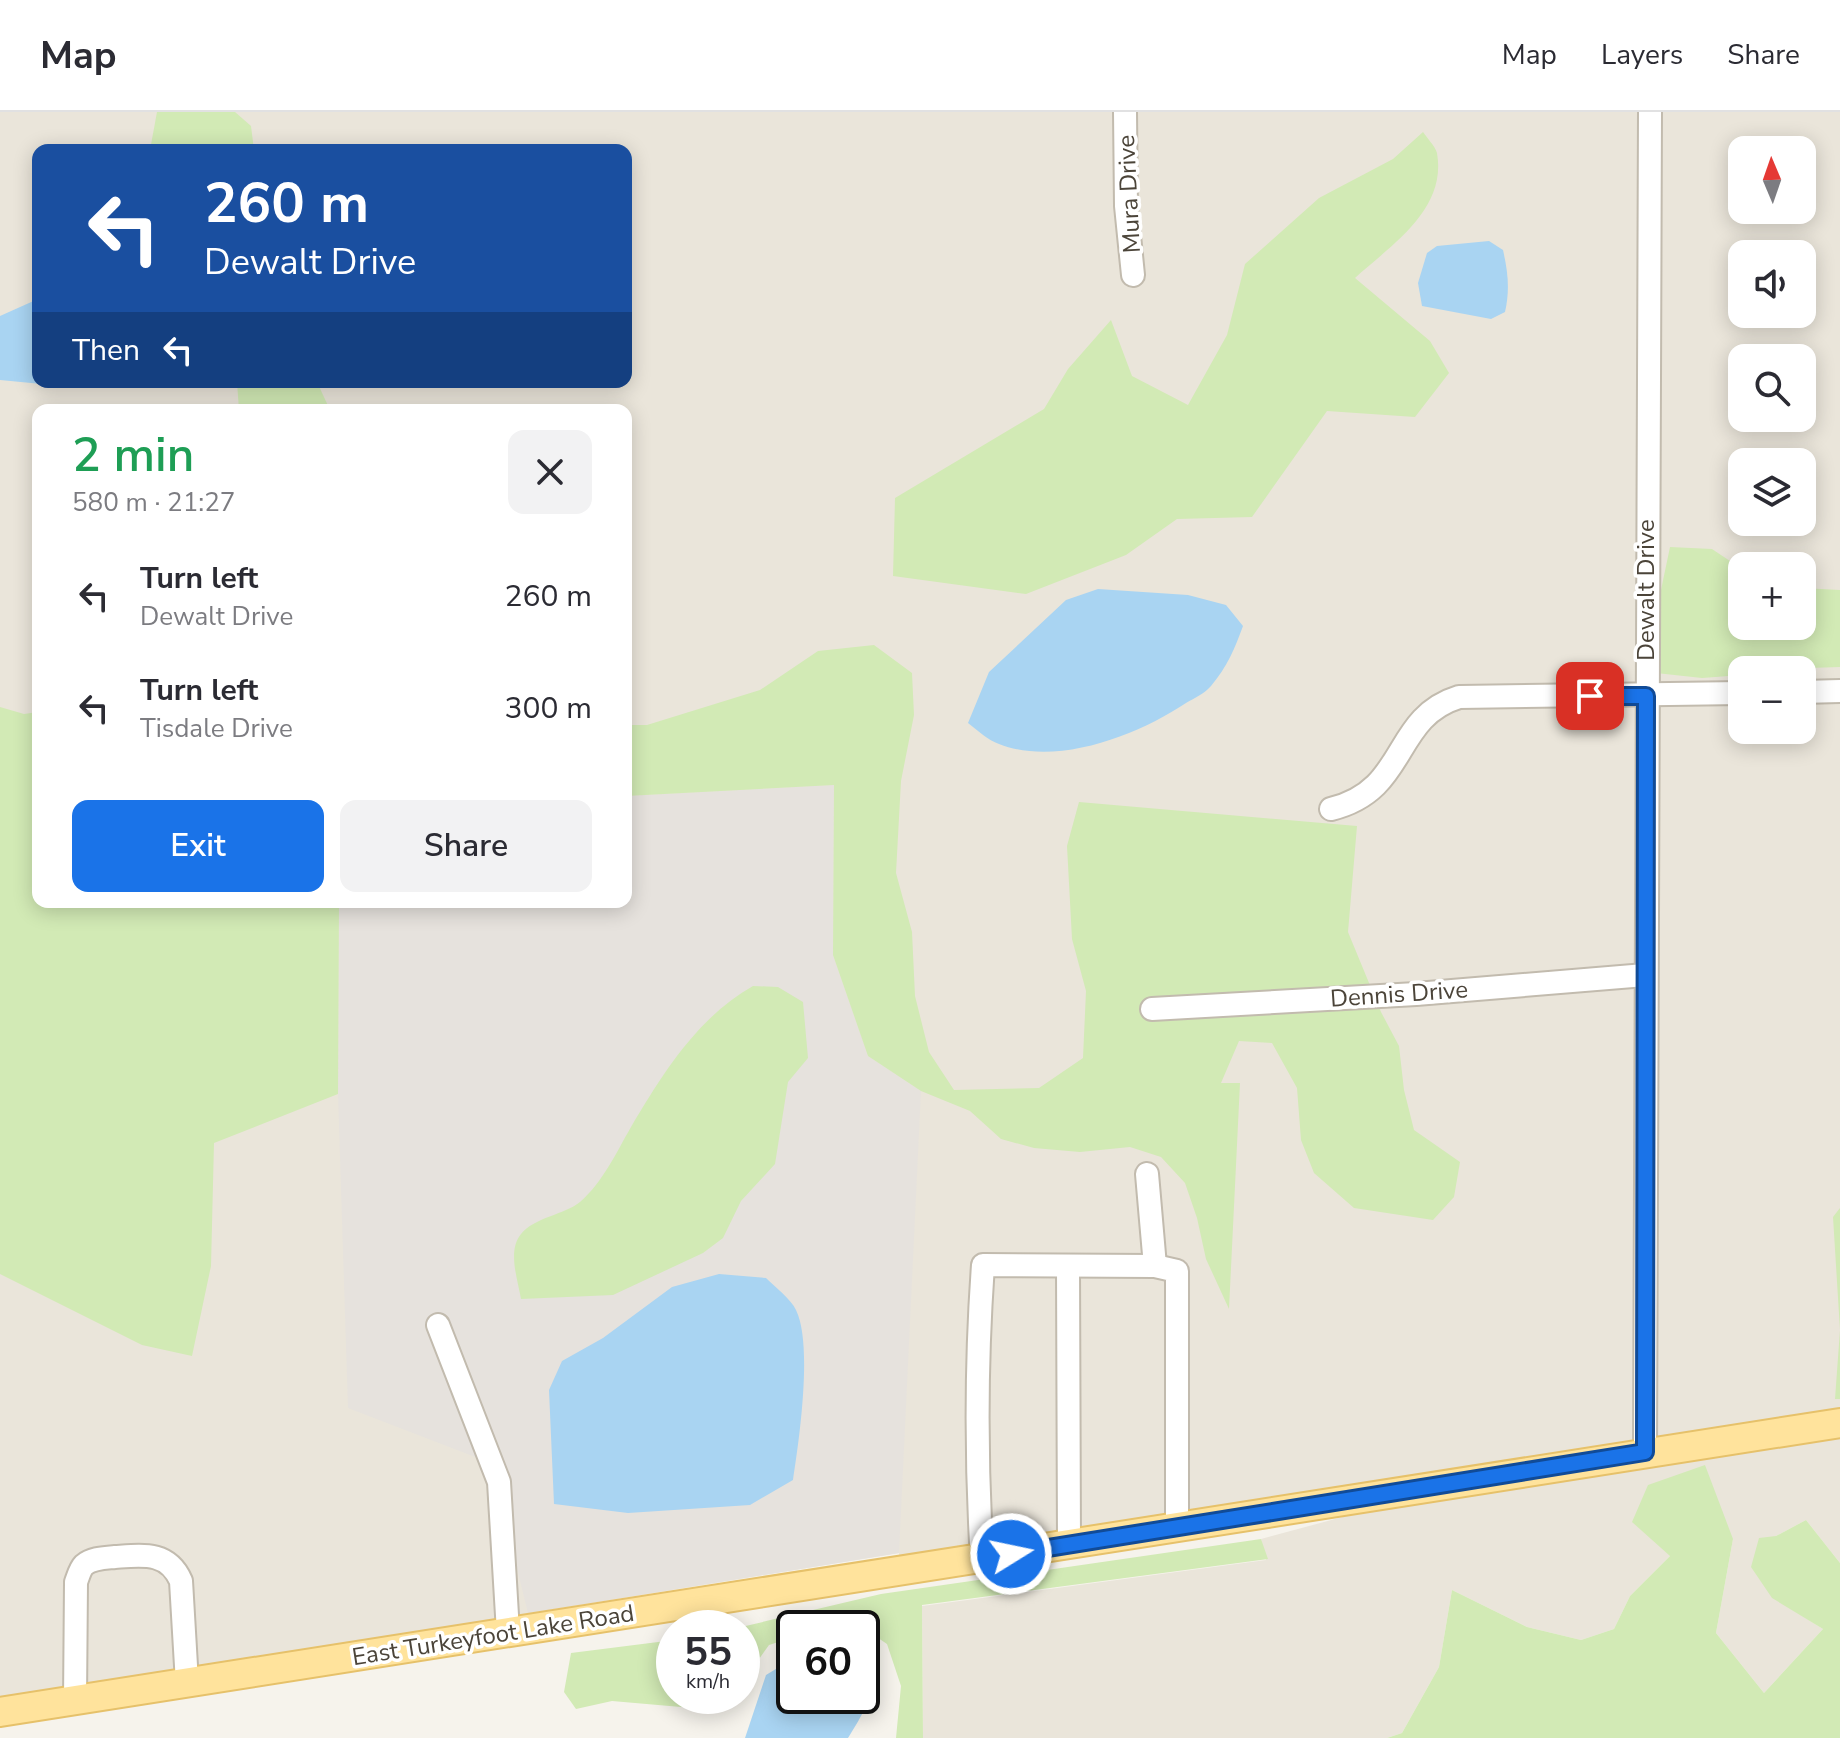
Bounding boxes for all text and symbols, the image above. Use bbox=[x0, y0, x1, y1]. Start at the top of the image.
text: Map bbox=[40, 30, 117, 81]
text: Map bbox=[1502, 36, 1557, 74]
text: Layers bbox=[1601, 36, 1683, 74]
text: Share bbox=[1727, 36, 1800, 74]
street label: Mura Drive bbox=[1110, 134, 1148, 254]
north arrow bbox=[1728, 136, 1816, 224]
map controls bbox=[1728, 136, 1816, 744]
text: 260 m bbox=[204, 165, 369, 242]
icon: left bbox=[72, 176, 176, 280]
text: Dewalt Drive bbox=[204, 238, 416, 287]
button: sound bbox=[1728, 240, 1816, 328]
icon: left bbox=[156, 328, 200, 372]
text: Then bbox=[72, 330, 140, 371]
button: search bbox=[1728, 344, 1816, 432]
text: 2 min bbox=[72, 422, 194, 488]
button: close bbox=[508, 430, 592, 514]
button: layers bbox=[1728, 448, 1816, 536]
text: 580 m · 21:27 bbox=[72, 485, 235, 520]
street label: Dewalt Drive bbox=[1630, 519, 1662, 661]
button: + bbox=[1728, 552, 1816, 640]
text: Turn left bbox=[140, 558, 258, 599]
icon: left bbox=[72, 574, 116, 618]
text: 260 m bbox=[505, 576, 592, 617]
text: Dewalt Drive bbox=[140, 599, 293, 634]
button: − bbox=[1728, 656, 1816, 744]
pin bbox=[1556, 662, 1624, 730]
text: Turn left bbox=[140, 670, 258, 711]
icon: arrive bbox=[1568, 674, 1612, 718]
icon: left bbox=[72, 686, 116, 730]
text: 300 m bbox=[505, 688, 592, 729]
text: Tisdale Drive bbox=[140, 711, 293, 746]
button: Exit bbox=[72, 800, 324, 892]
button: Share bbox=[340, 800, 592, 892]
street label: Dennis Drive bbox=[1329, 973, 1469, 1015]
position arrow bbox=[969, 1512, 1053, 1596]
street label: East Turkeyfoot Lake Road bbox=[350, 1597, 636, 1673]
speed limit sign: 60 bbox=[776, 1610, 880, 1714]
text: 55 bbox=[684, 1625, 732, 1679]
text: km/h bbox=[686, 1668, 730, 1695]

